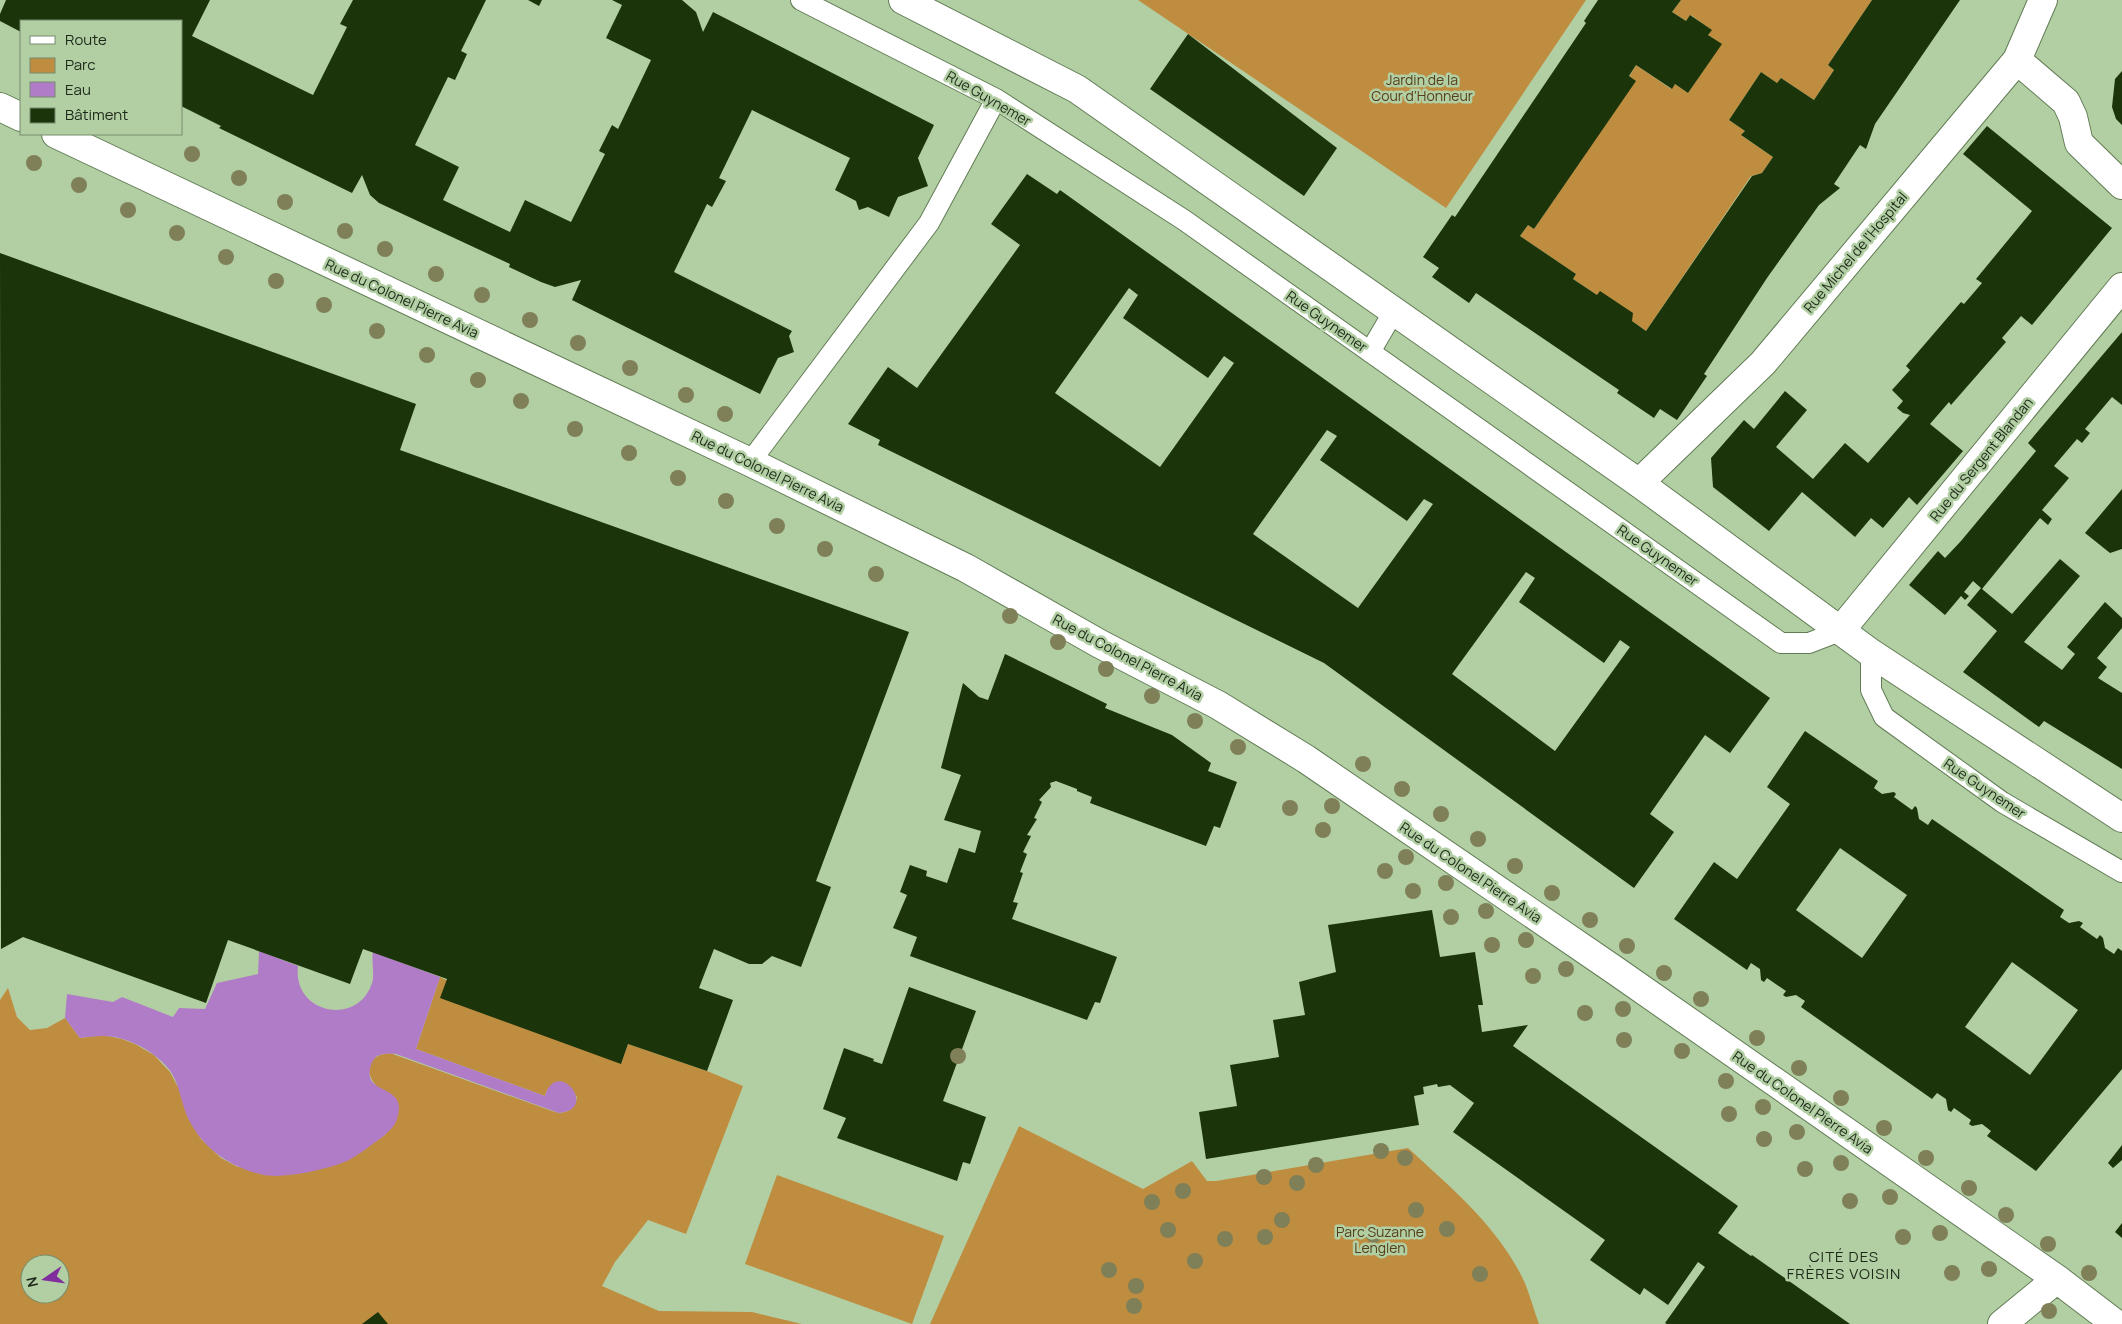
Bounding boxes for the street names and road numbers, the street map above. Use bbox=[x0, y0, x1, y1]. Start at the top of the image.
street label: Rue Guynemer bbox=[943, 66, 1035, 130]
street label: Rue Michel de l'Hospital bbox=[1799, 188, 1911, 316]
street label: Rue du Colonel Pierre Avia bbox=[322, 254, 482, 342]
street label: Rue Guynemer bbox=[1283, 286, 1371, 356]
street label: Rue du Sergent Blandan bbox=[1925, 393, 2037, 525]
street label: Rue du Colonel Pierre Avia bbox=[689, 426, 847, 516]
street label: Rue Guynemer bbox=[1614, 520, 1702, 590]
street label: Rue du Colonel Pierre Avia bbox=[1050, 609, 1206, 705]
street label: Rue Guynemer bbox=[1940, 754, 2030, 822]
street label: Rue du Colonel Pierre Avia bbox=[1396, 817, 1546, 927]
street label: Rue du Colonel Pierre Avia bbox=[1729, 1046, 1877, 1158]

